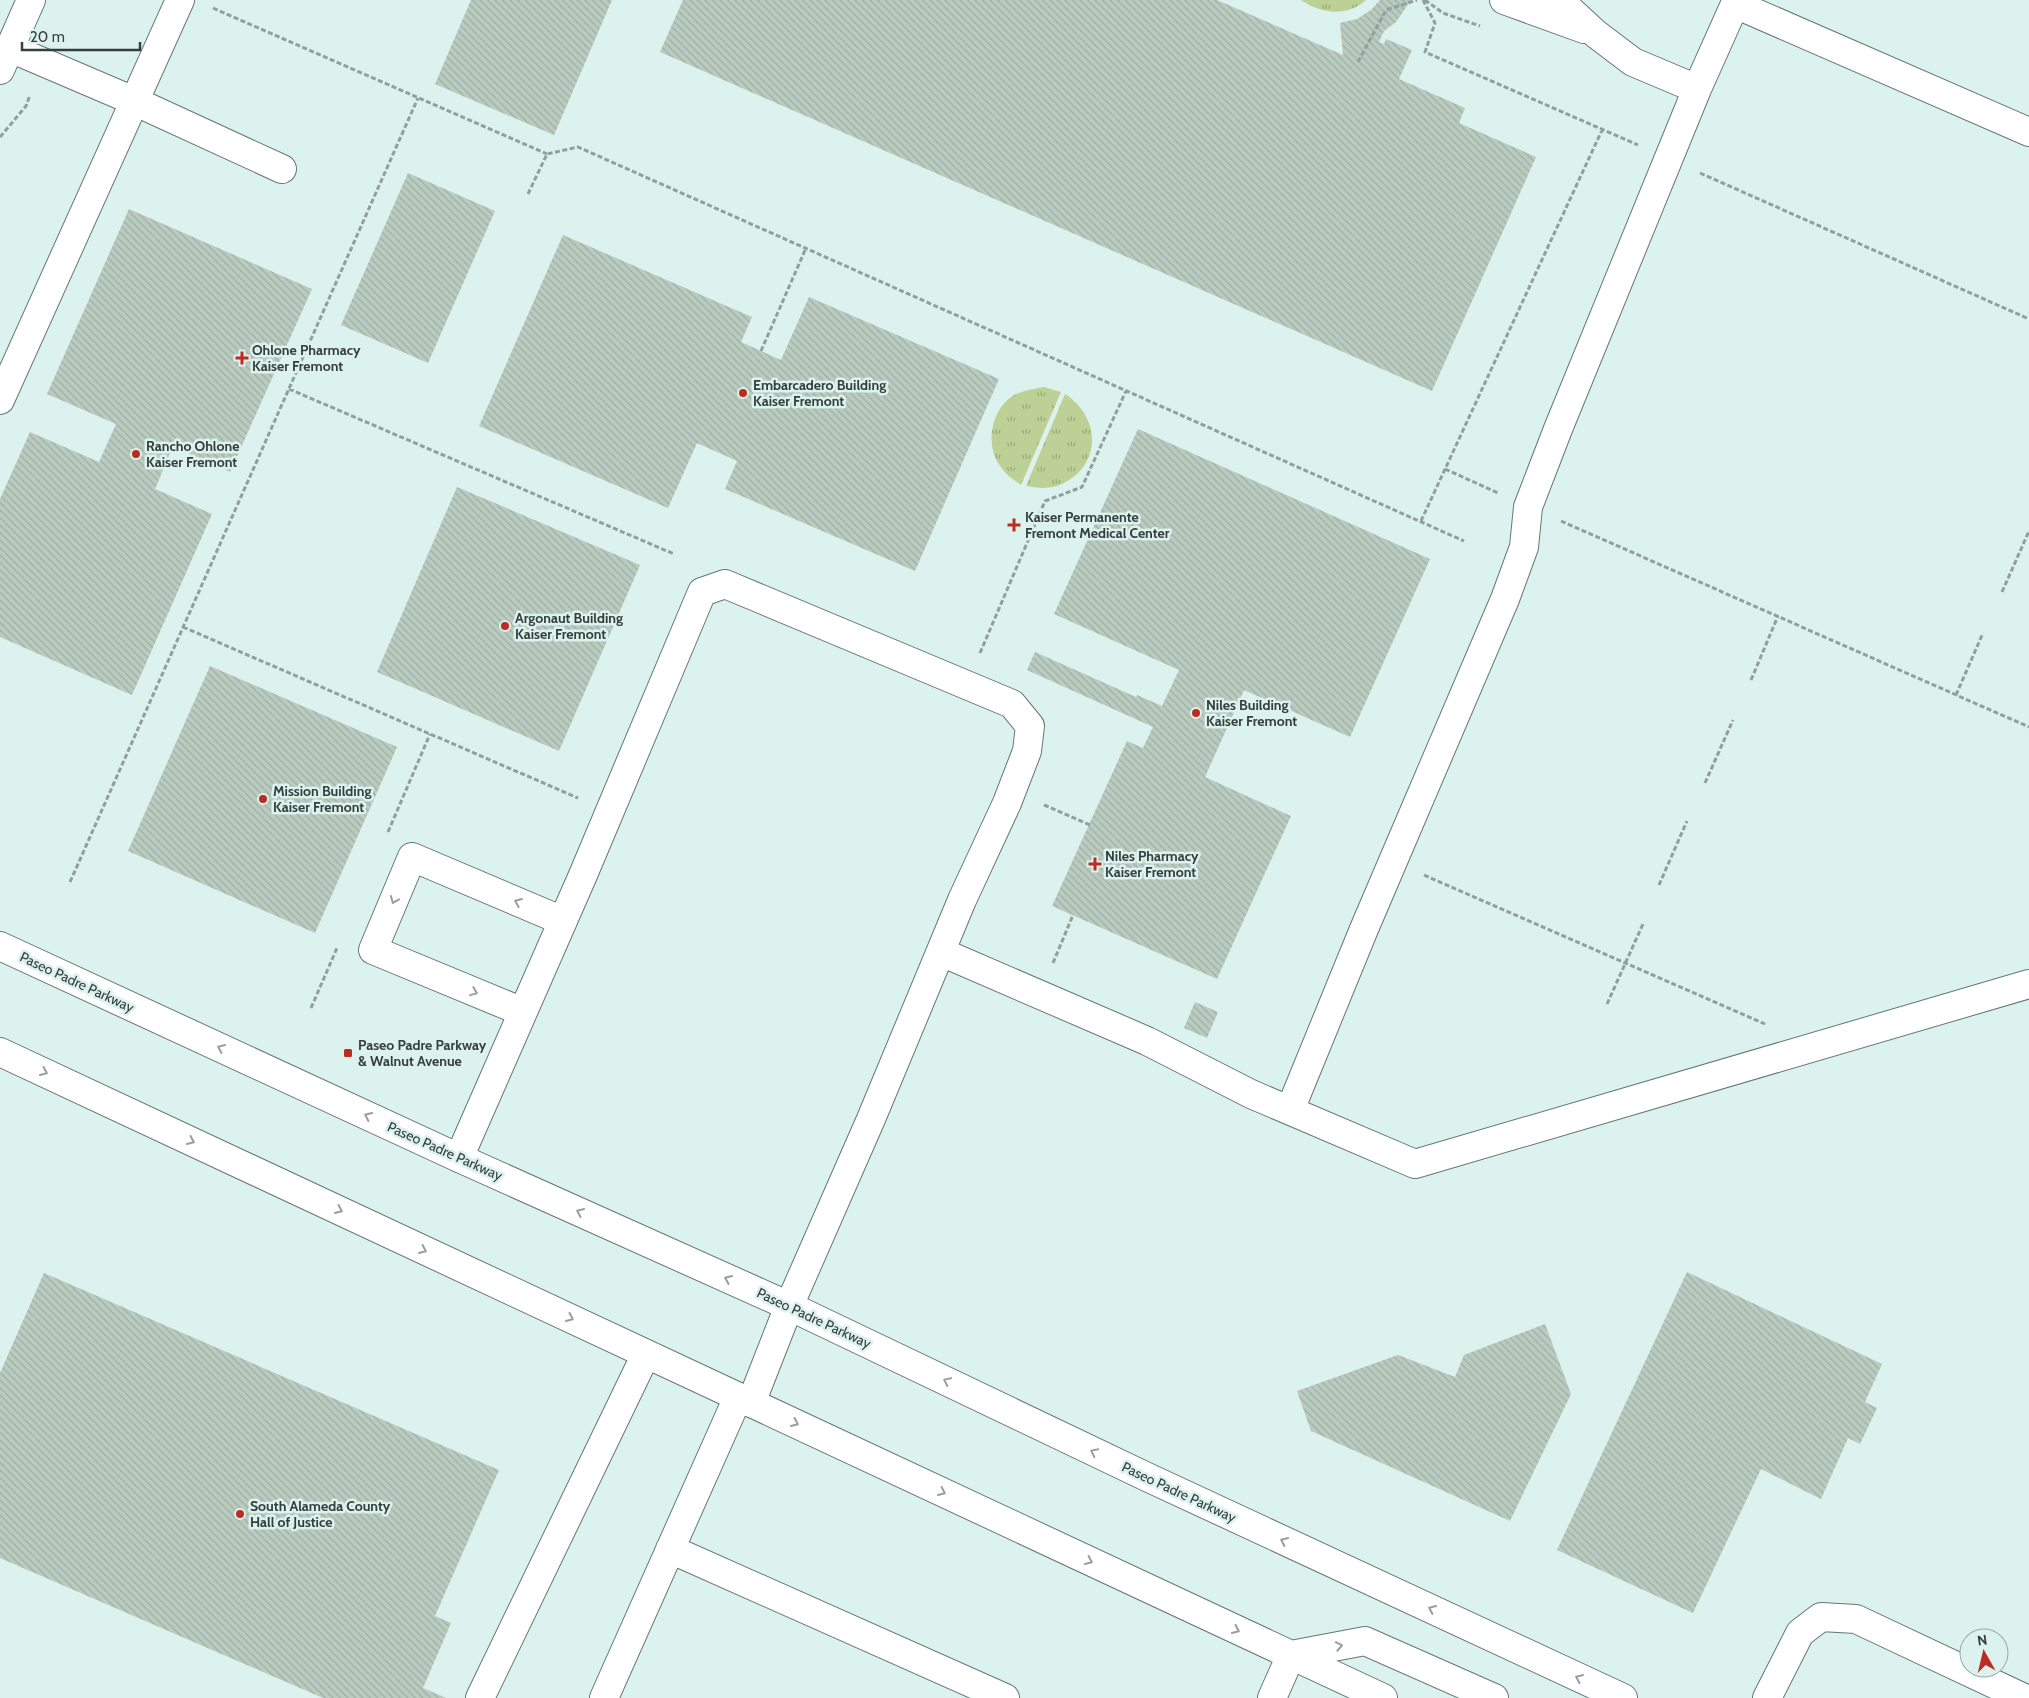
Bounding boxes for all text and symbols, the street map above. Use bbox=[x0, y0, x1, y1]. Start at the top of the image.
scale bar bbox=[22, 20, 140, 52]
text: 20 m bbox=[30, 28, 65, 46]
place label: Ohlone Pharmacy Kaiser Fremont bbox=[252, 341, 361, 375]
marker: Ohlone Pharmacy Kaiser Fremont bbox=[236, 352, 248, 364]
place label: Embarcadero Building Kaiser Fremont bbox=[753, 376, 886, 410]
marker: Embarcadero Building Kaiser Fremont bbox=[737, 387, 749, 399]
place label: Rancho Ohlone Kaiser Fremont bbox=[146, 437, 239, 471]
marker: Rancho Ohlone Kaiser Fremont bbox=[130, 448, 142, 460]
place label: Kaiser Permanente Fremont Medical Center bbox=[1025, 508, 1170, 542]
marker: Kaiser Permanente Fremont Medical Center bbox=[1007, 518, 1021, 532]
place label: Argonaut Building Kaiser Fremont bbox=[515, 609, 623, 643]
marker: Argonaut Building Kaiser Fremont bbox=[499, 620, 511, 632]
place label: Niles Building Kaiser Fremont bbox=[1206, 696, 1297, 730]
marker: Niles Building Kaiser Fremont bbox=[1190, 707, 1202, 719]
place label: Mission Building Kaiser Fremont bbox=[273, 782, 371, 816]
marker: Mission Building Kaiser Fremont bbox=[257, 793, 269, 805]
place label: Niles Pharmacy Kaiser Fremont bbox=[1105, 847, 1199, 881]
marker: Niles Pharmacy Kaiser Fremont bbox=[1089, 858, 1101, 870]
one-way arrow bbox=[389, 895, 400, 904]
one-way arrow bbox=[514, 898, 523, 908]
street label: Paseo Padre Parkway bbox=[17, 948, 137, 1016]
one-way arrow bbox=[469, 986, 477, 996]
place label: Paseo Padre Parkway & Walnut Avenue bbox=[358, 1036, 487, 1070]
one-way arrow bbox=[217, 1044, 226, 1055]
marker: Paseo Padre Parkway & Walnut Avenue bbox=[342, 1047, 354, 1059]
one-way arrow bbox=[39, 1066, 48, 1077]
one-way arrow bbox=[364, 1112, 373, 1123]
street label: Paseo Padre Parkway bbox=[385, 1118, 505, 1184]
one-way arrow bbox=[186, 1135, 195, 1145]
one-way arrow bbox=[334, 1204, 343, 1214]
one-way arrow bbox=[576, 1208, 585, 1219]
one-way arrow bbox=[418, 1243, 427, 1254]
one-way arrow bbox=[724, 1274, 733, 1285]
street label: Paseo Padre Parkway bbox=[754, 1284, 874, 1352]
one-way arrow bbox=[565, 1312, 574, 1323]
one-way arrow bbox=[943, 1377, 952, 1387]
one-way arrow bbox=[790, 1417, 799, 1428]
one-way arrow bbox=[1090, 1448, 1099, 1458]
street label: Paseo Padre Parkway bbox=[1119, 1458, 1239, 1526]
one-way arrow bbox=[937, 1486, 946, 1496]
place label: South Alameda County Hall of Justice bbox=[250, 1497, 391, 1531]
marker: South Alameda County Hall of Justice bbox=[234, 1508, 246, 1520]
one-way arrow bbox=[1280, 1537, 1289, 1547]
one-way arrow bbox=[1084, 1555, 1093, 1565]
one-way arrow bbox=[1428, 1605, 1437, 1616]
one-way arrow bbox=[1231, 1623, 1240, 1633]
north arrow bbox=[1959, 1628, 2009, 1678]
text: N bbox=[1976, 1631, 1988, 1650]
one-way arrow bbox=[1334, 1641, 1343, 1651]
one-way arrow bbox=[1575, 1673, 1584, 1684]

